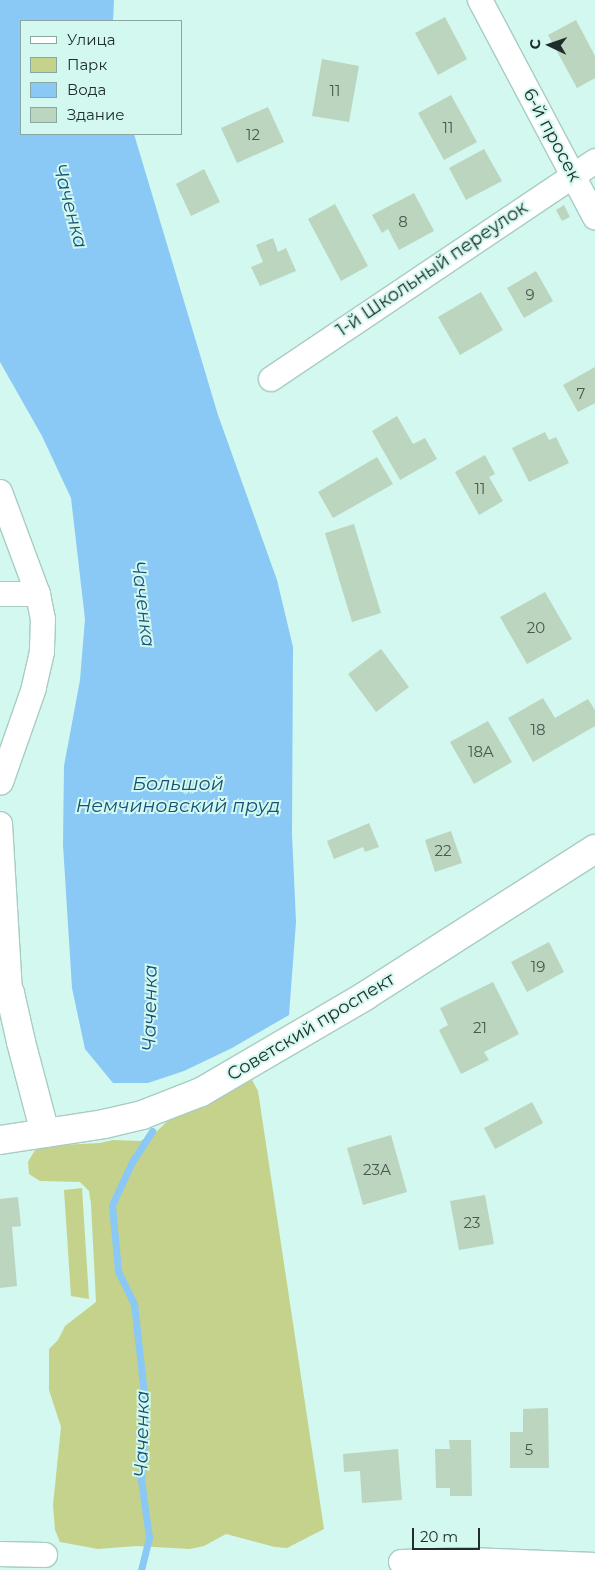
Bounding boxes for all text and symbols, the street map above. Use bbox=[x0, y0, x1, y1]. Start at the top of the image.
legend bbox=[20, 20, 182, 135]
north arrow bbox=[525, 20, 575, 70]
text: Улица bbox=[67, 30, 115, 49]
text: С bbox=[526, 39, 544, 50]
text: Парк bbox=[67, 55, 107, 74]
text: Вода bbox=[67, 80, 106, 99]
house number: 11 bbox=[330, 82, 340, 100]
street label: 6-й просек bbox=[518, 85, 586, 185]
text: Здание bbox=[67, 105, 125, 124]
house number: 11 bbox=[443, 119, 453, 137]
house number: 12 bbox=[246, 126, 260, 144]
water label: Чаченка bbox=[48, 161, 92, 251]
street label: 1-й Школьный переулок bbox=[332, 197, 532, 341]
house number: 8 bbox=[398, 213, 408, 231]
house number: 9 bbox=[525, 286, 535, 304]
house number: 7 bbox=[577, 385, 585, 403]
house number: 11 bbox=[475, 480, 485, 498]
water label: Чаченка bbox=[126, 560, 160, 648]
house number: 20 bbox=[527, 619, 545, 637]
house number: 18 bbox=[531, 721, 545, 739]
house number: 18А bbox=[468, 743, 494, 761]
water label: Большой Немчиновский пруд bbox=[76, 773, 280, 817]
house number: 22 bbox=[434, 842, 452, 860]
house number: 19 bbox=[531, 958, 545, 976]
water label: Чаченка bbox=[138, 964, 162, 1052]
street label: Советский проспект bbox=[223, 968, 399, 1086]
house number: 21 bbox=[473, 1019, 487, 1037]
house number: 23А bbox=[363, 1161, 391, 1179]
house number: 23 bbox=[464, 1214, 480, 1232]
water label: Чаченка bbox=[130, 1390, 154, 1478]
house number: 5 bbox=[525, 1441, 533, 1459]
scale bar bbox=[415, 1518, 482, 1550]
text: 20 m bbox=[420, 1527, 458, 1546]

